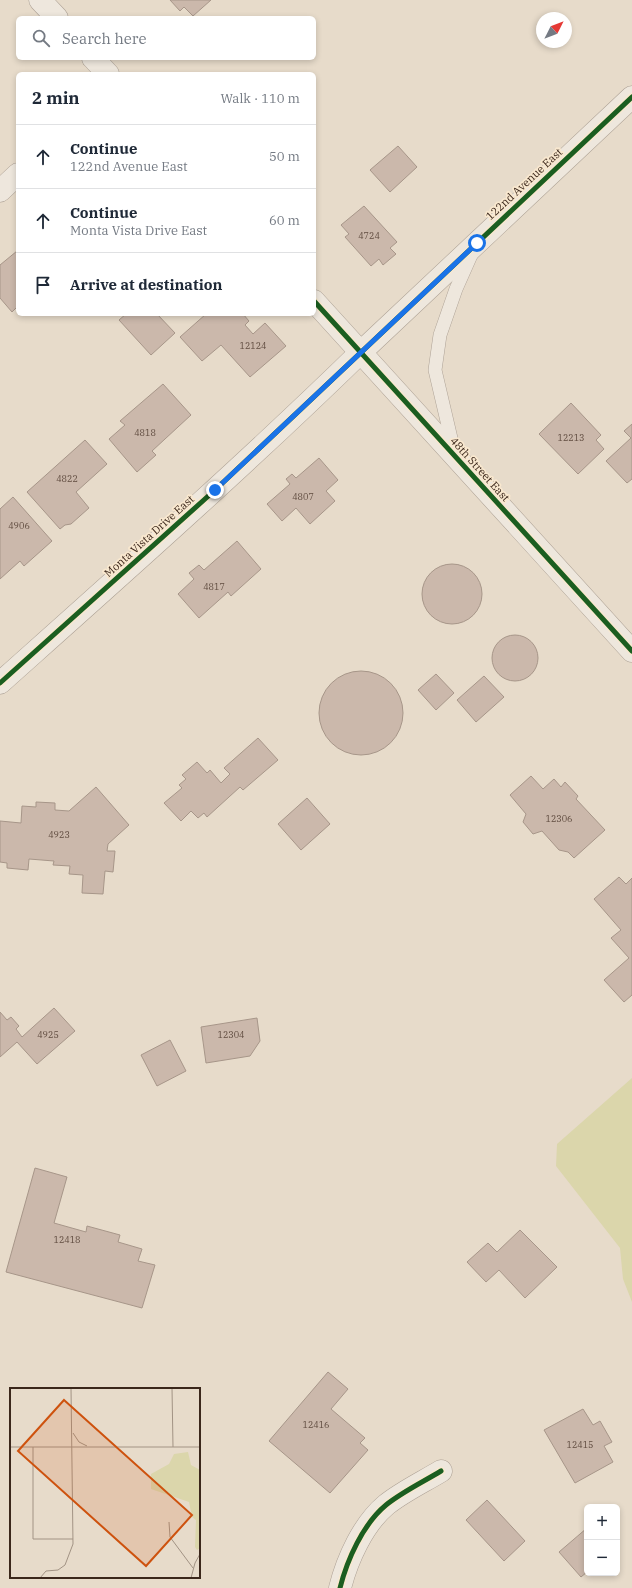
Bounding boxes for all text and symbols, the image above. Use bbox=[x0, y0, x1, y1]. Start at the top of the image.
north arrow bbox=[536, 12, 572, 48]
search box bbox=[16, 16, 316, 60]
icon: search bbox=[30, 27, 52, 49]
text: Search here bbox=[62, 29, 147, 48]
text: 2 min bbox=[32, 87, 80, 109]
text: Walk · 110 m bbox=[221, 90, 300, 107]
text: Continue bbox=[70, 139, 137, 158]
street label: 122nd Avenue East bbox=[483, 145, 565, 223]
icon: ahead bbox=[32, 146, 54, 168]
text: 50 m bbox=[269, 148, 300, 165]
text: 122nd Avenue East bbox=[70, 158, 188, 175]
text: Continue bbox=[70, 203, 137, 222]
icon: ahead bbox=[32, 210, 54, 232]
text: 60 m bbox=[269, 212, 300, 229]
text: Monta Vista Drive East bbox=[70, 222, 207, 239]
house number: 4724 bbox=[358, 230, 380, 241]
route start bbox=[468, 234, 486, 252]
icon: arrive bbox=[32, 274, 54, 296]
text: Arrive at destination bbox=[70, 275, 222, 294]
house number: 12124 bbox=[239, 340, 267, 351]
house number: 4818 bbox=[134, 427, 156, 438]
house number: 12213 bbox=[557, 432, 585, 443]
street label: 48th Street East bbox=[447, 434, 513, 504]
house number: 4822 bbox=[56, 473, 78, 484]
route end bbox=[206, 481, 224, 499]
house number: 4807 bbox=[292, 491, 314, 502]
street label: Monta Vista Drive East bbox=[101, 492, 197, 580]
house number: 4906 bbox=[8, 520, 30, 531]
house number: 4817 bbox=[203, 581, 225, 592]
house number: 12306 bbox=[545, 813, 573, 824]
house number: 4923 bbox=[48, 829, 70, 840]
house number: 4925 bbox=[37, 1029, 59, 1040]
house number: 12304 bbox=[217, 1029, 245, 1040]
house number: 12418 bbox=[53, 1234, 81, 1245]
inset map bbox=[10, 1388, 200, 1578]
house number: 12416 bbox=[302, 1419, 330, 1430]
house number: 12415 bbox=[566, 1439, 594, 1450]
map controls bbox=[584, 1504, 620, 1576]
button: + bbox=[584, 1504, 620, 1540]
button: − bbox=[584, 1540, 620, 1576]

